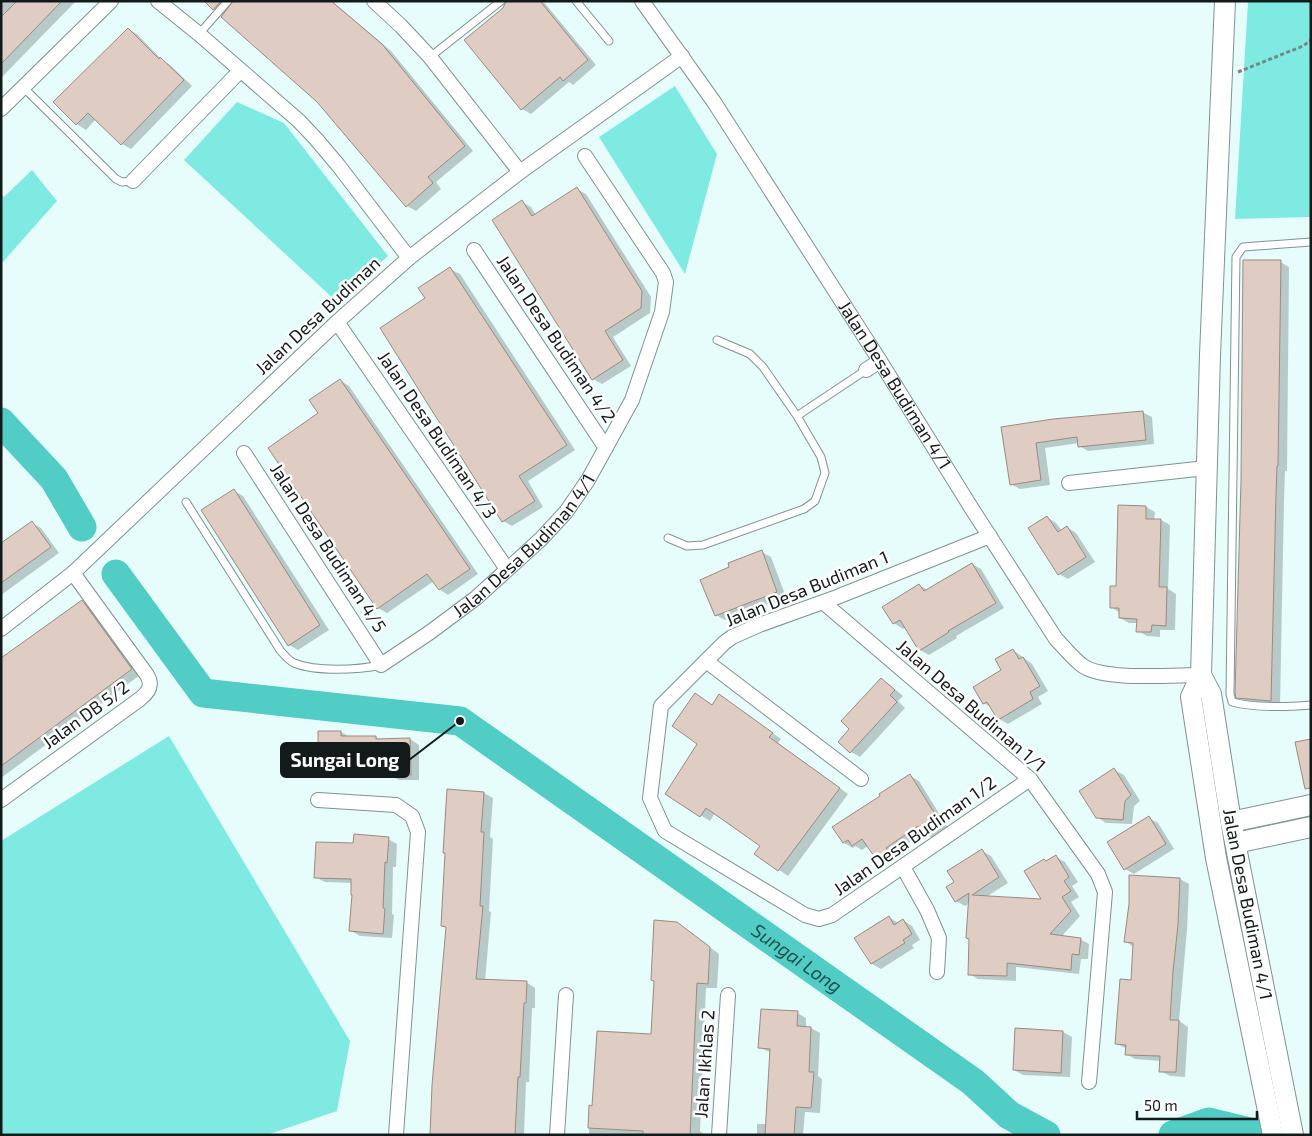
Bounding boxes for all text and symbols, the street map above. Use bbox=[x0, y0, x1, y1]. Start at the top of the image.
street label: Jalan Desa Budiman 4/2 bbox=[493, 251, 621, 426]
street label: Jalan Desa Budiman bbox=[250, 252, 384, 379]
street label: Jalan Desa Budiman 4/1 bbox=[834, 297, 956, 473]
street label: Jalan Desa Budiman 4/3 bbox=[374, 347, 502, 522]
street label: Jalan Desa Budiman 4/5 bbox=[266, 459, 392, 636]
street label: Jalan Desa Budiman 4/1 bbox=[448, 470, 599, 621]
street label: Jalan Desa Budiman 1 bbox=[722, 545, 891, 631]
street label: Jalan Desa Budiman 1/1 bbox=[893, 635, 1051, 776]
street label: Jalan DB 5/2 bbox=[38, 675, 133, 753]
callout: Sungai Long bbox=[281, 743, 409, 777]
text: Sungai Long bbox=[291, 748, 399, 771]
street label: Jalan Desa Budiman 1/2 bbox=[829, 771, 1000, 900]
street label: Jalan Desa Budiman 4/1 bbox=[1219, 807, 1278, 1002]
water label: Sungai Long bbox=[748, 918, 847, 997]
street label: Jalan Ikhlas 2 bbox=[689, 1009, 719, 1119]
scale bar bbox=[1137, 1088, 1257, 1120]
text: 50 m bbox=[1144, 1096, 1178, 1114]

